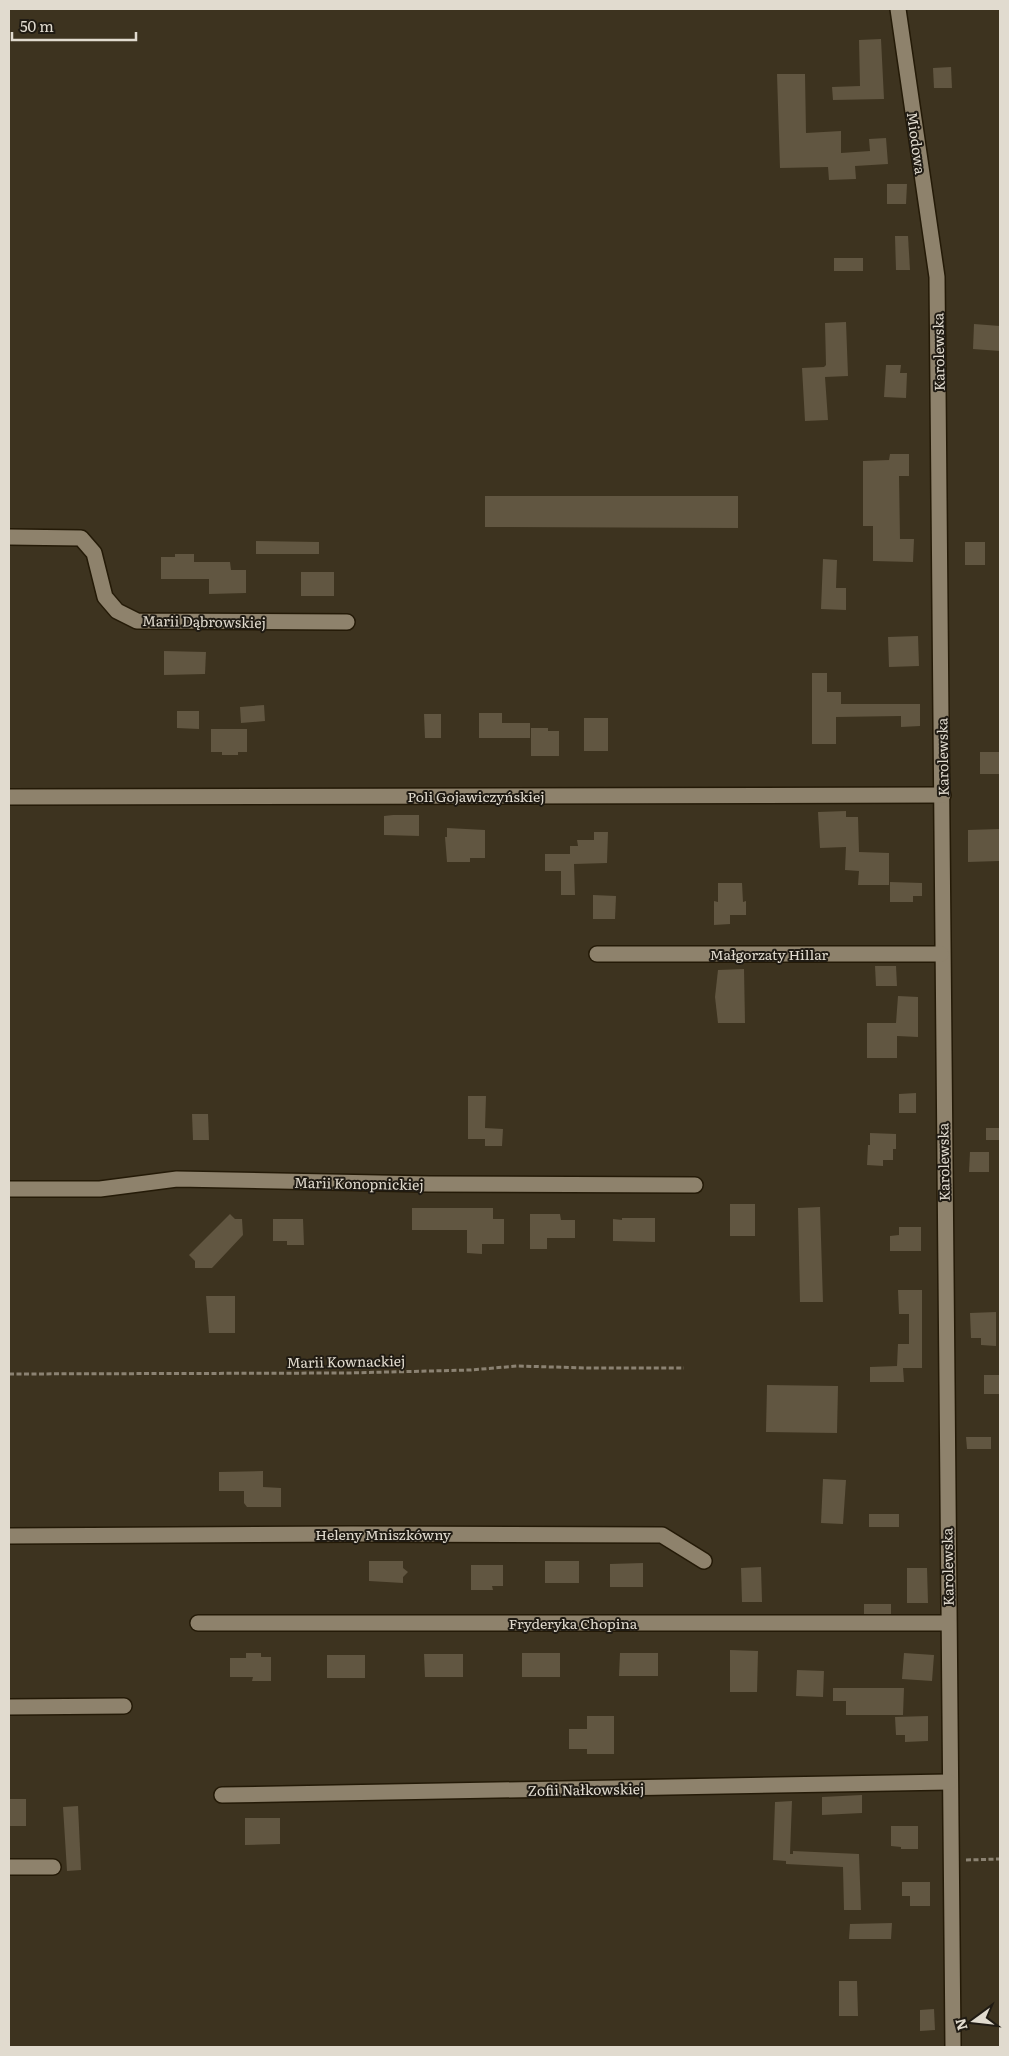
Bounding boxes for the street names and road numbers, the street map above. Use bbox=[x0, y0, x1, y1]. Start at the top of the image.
street label: Miodowa bbox=[903, 111, 931, 176]
street label: Karolewska bbox=[927, 312, 949, 391]
street label: Marii Dąbrowskiej bbox=[142, 610, 266, 632]
street label: Karolewska bbox=[931, 717, 953, 796]
street label: Poli Gojawiczyńskiej bbox=[407, 786, 545, 806]
street label: Małgorzaty Hillar bbox=[710, 944, 829, 964]
street label: Karolewska bbox=[932, 1122, 954, 1201]
street label: Marii Konopnickiej bbox=[294, 1172, 424, 1194]
street label: Marii Kownackiej bbox=[286, 1350, 406, 1372]
street label: Heleny Mniszkówny bbox=[315, 1524, 452, 1544]
street label: Karolewska bbox=[936, 1527, 958, 1606]
street label: Fryderyka Chopina bbox=[509, 1613, 638, 1633]
street label: Zofii Nałkowskiej bbox=[528, 1778, 644, 1800]

